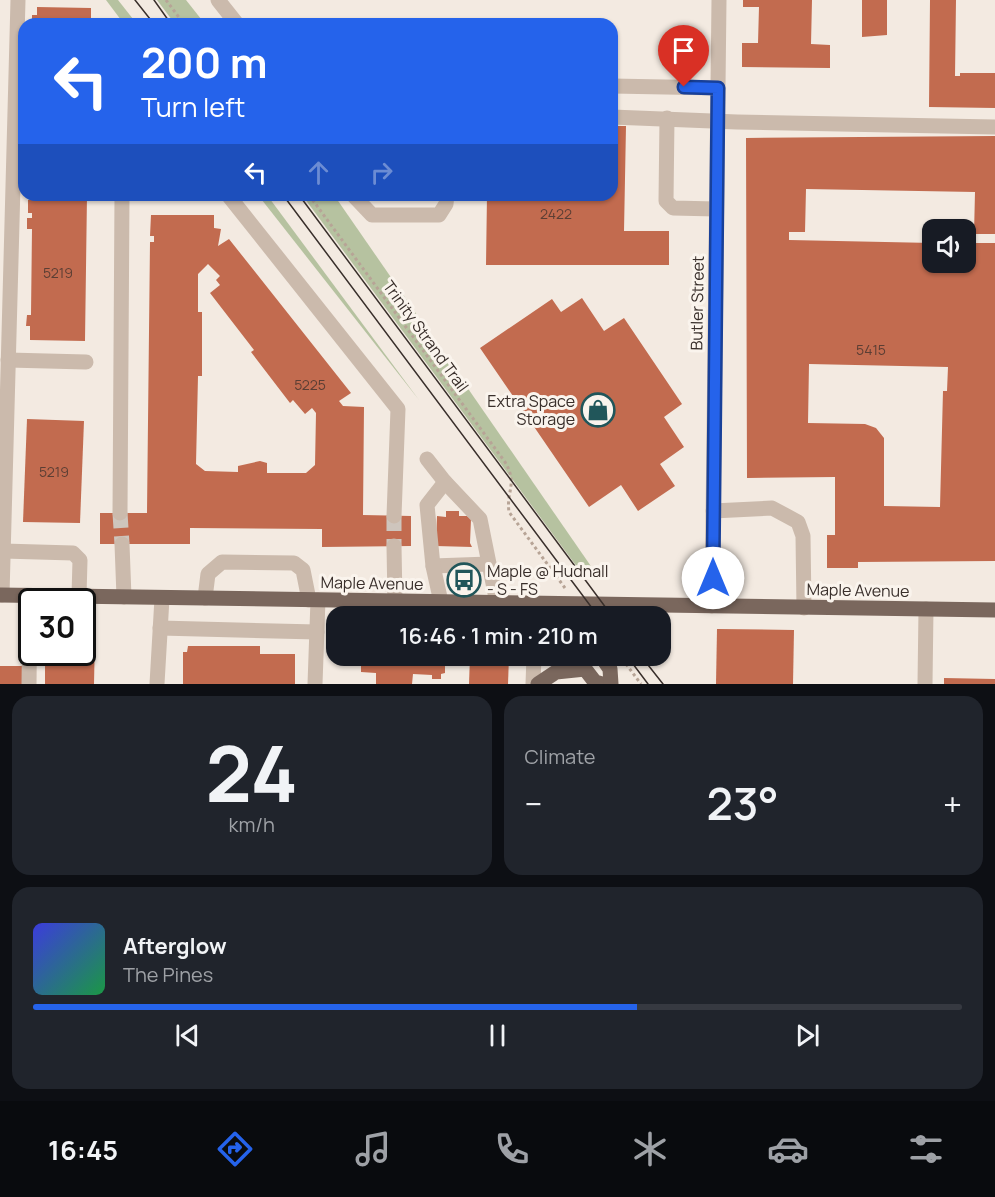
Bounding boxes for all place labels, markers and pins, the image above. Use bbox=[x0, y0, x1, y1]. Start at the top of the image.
pin bbox=[658, 25, 709, 87]
place label: Extra Space Storage bbox=[487, 390, 575, 430]
shop icon: Extra Space Storage bbox=[580, 392, 616, 428]
place label: Maple @ Hudnall - S - FS bbox=[487, 560, 609, 600]
bus stop icon: Maple @ Hudnall - S - FS bbox=[446, 562, 482, 598]

